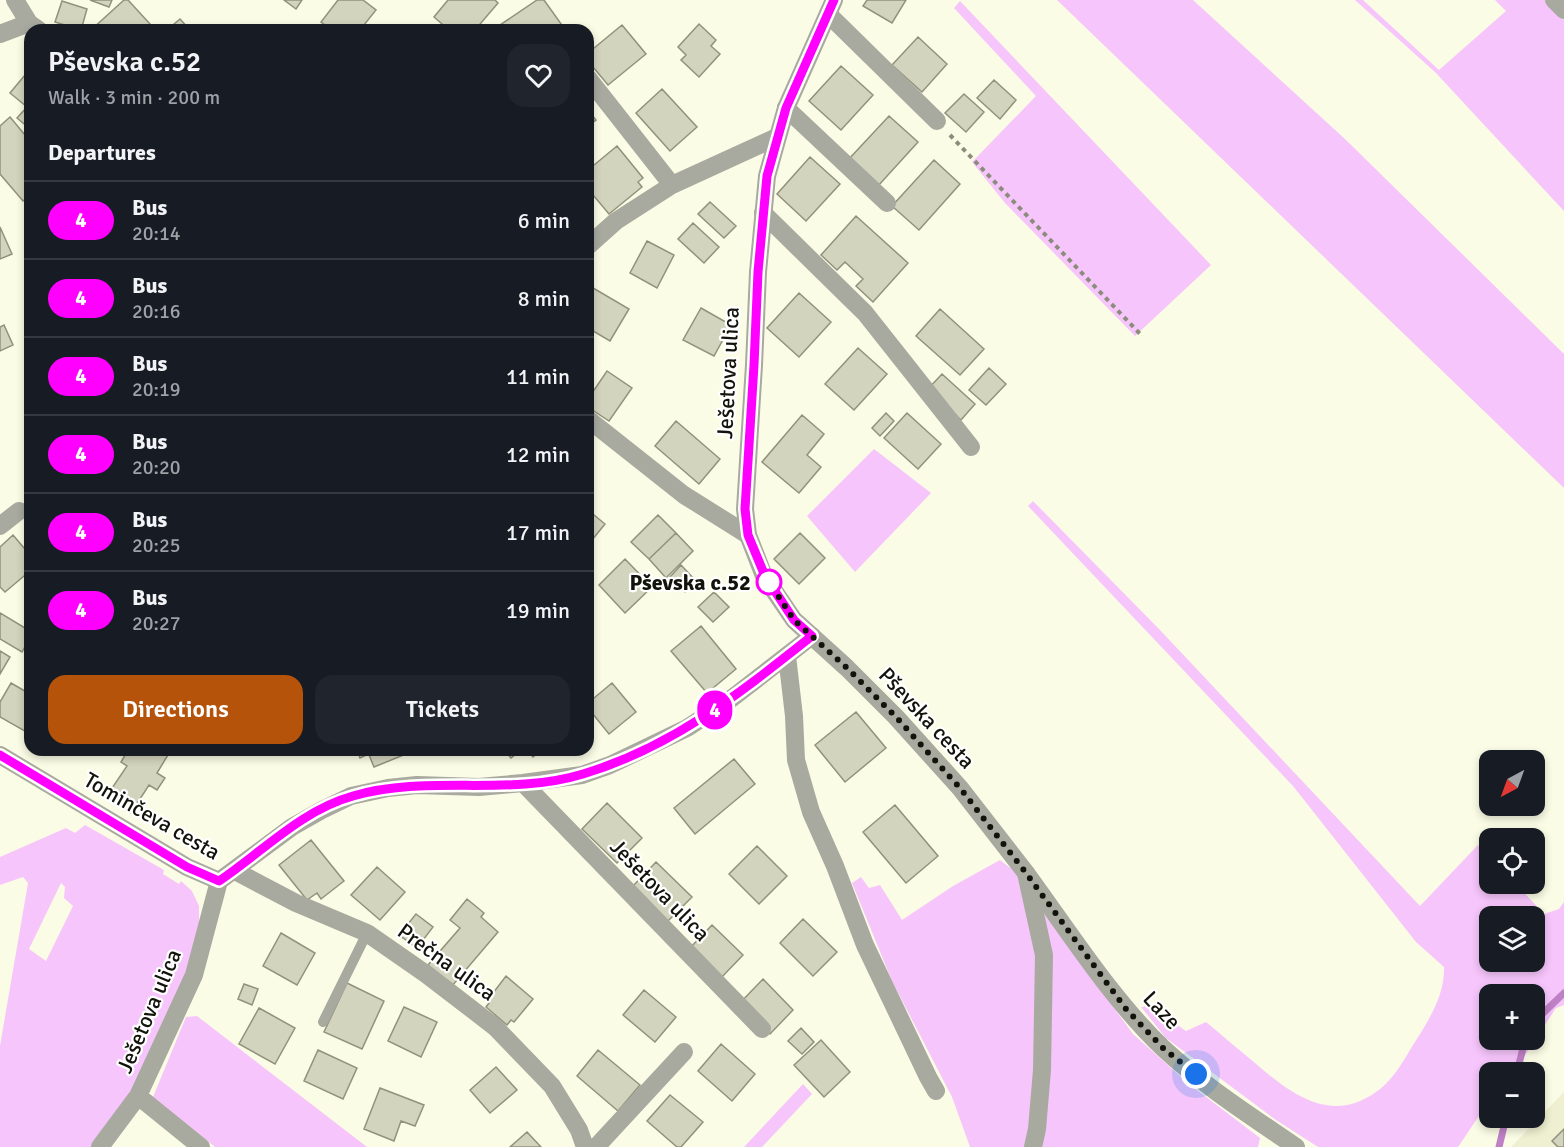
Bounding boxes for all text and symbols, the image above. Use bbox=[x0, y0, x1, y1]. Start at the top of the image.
button: heart bbox=[507, 44, 570, 107]
text: Pševska c.52 bbox=[48, 45, 201, 79]
text: Walk · 3 min · 200 m bbox=[48, 85, 220, 110]
text: Departures bbox=[48, 139, 156, 166]
text: Bus bbox=[132, 194, 167, 221]
text: 4 bbox=[75, 207, 87, 233]
text: 6 min bbox=[518, 207, 570, 234]
text: 20:14 bbox=[132, 221, 181, 246]
text: Bus bbox=[132, 272, 167, 299]
text: 4 bbox=[75, 285, 87, 311]
text: 8 min bbox=[518, 285, 570, 312]
text: 20:16 bbox=[132, 299, 181, 324]
street label: Ješetova ulica bbox=[711, 306, 745, 440]
text: Bus bbox=[132, 350, 167, 377]
text: 4 bbox=[75, 363, 87, 389]
text: 11 min bbox=[506, 363, 570, 390]
text: 20:19 bbox=[132, 377, 181, 402]
text: Bus bbox=[132, 428, 167, 455]
text: 4 bbox=[75, 441, 87, 467]
text: 12 min bbox=[506, 441, 570, 468]
text: 20:20 bbox=[132, 455, 181, 480]
text: Bus bbox=[132, 506, 167, 533]
text: 4 bbox=[75, 519, 87, 545]
text: 17 min bbox=[506, 519, 570, 546]
text: 20:25 bbox=[132, 533, 181, 558]
place label: Pševska c.52 bbox=[630, 569, 751, 596]
marker: Pševska c.52 bbox=[756, 569, 782, 595]
text: Bus bbox=[132, 584, 167, 611]
text: 4 bbox=[75, 597, 87, 623]
text: 19 min bbox=[506, 597, 570, 624]
text: 20:27 bbox=[132, 611, 181, 636]
street label: Pševska cesta bbox=[873, 662, 981, 774]
button: Directions bbox=[48, 675, 303, 744]
button: Tickets bbox=[315, 675, 570, 744]
line badge: 4 bbox=[696, 690, 734, 730]
text: 4 bbox=[709, 697, 721, 723]
north arrow bbox=[1479, 750, 1545, 816]
map controls bbox=[1479, 750, 1545, 1128]
street label: Tominčeva cesta bbox=[79, 766, 225, 866]
button: locate bbox=[1479, 828, 1545, 894]
street label: Ješetova ulica bbox=[604, 833, 716, 947]
button: layers bbox=[1479, 906, 1545, 972]
street label: Prečna ulica bbox=[393, 917, 501, 1007]
street label: Ješetova ulica bbox=[111, 945, 187, 1077]
button: + bbox=[1479, 984, 1545, 1050]
street label: Laze bbox=[1137, 985, 1187, 1035]
your location bbox=[1181, 1059, 1211, 1089]
button: − bbox=[1479, 1062, 1545, 1128]

